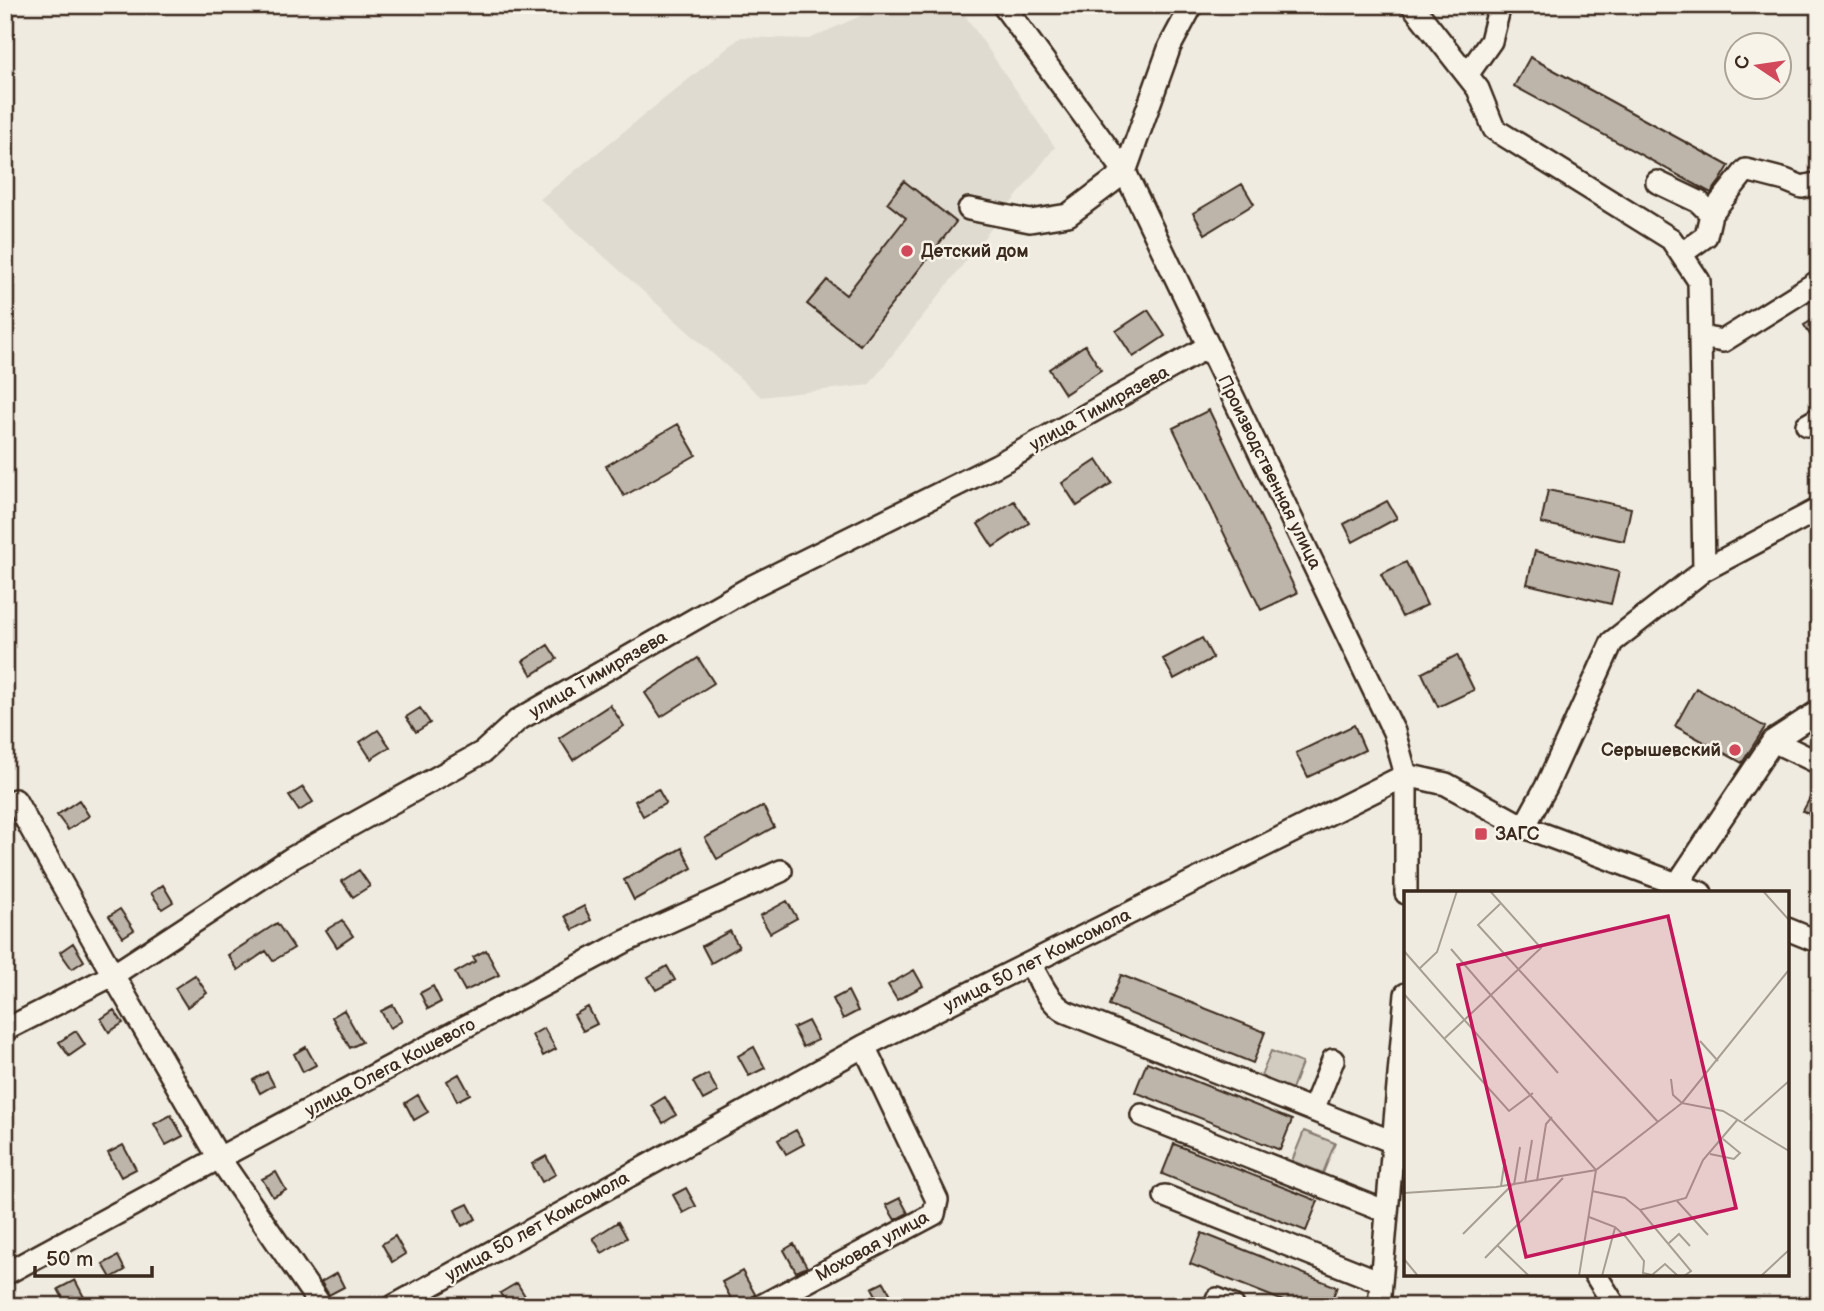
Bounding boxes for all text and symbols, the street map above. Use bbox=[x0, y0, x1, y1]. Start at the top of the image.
north arrow bbox=[1722, 32, 1792, 102]
text: С bbox=[1730, 53, 1756, 72]
place label: Детский дом bbox=[921, 241, 1029, 262]
marker: Детский дом bbox=[899, 243, 915, 259]
street label: улица Тимирязева bbox=[1026, 361, 1173, 455]
street label: Производственная улица bbox=[1213, 372, 1326, 573]
street label: улица Тимирязева bbox=[525, 626, 671, 723]
place label: Серышевский bbox=[1601, 740, 1721, 761]
marker: Серышевский bbox=[1727, 742, 1743, 758]
place label: ЗАГС bbox=[1495, 824, 1540, 845]
marker: ЗАГС bbox=[1473, 826, 1489, 842]
inset map bbox=[1404, 891, 1789, 1276]
street label: улица 50 лет Комсомола bbox=[940, 904, 1135, 1017]
street label: улица Олега Кошевого bbox=[302, 1014, 479, 1121]
street label: улица 50 лет Комсомола bbox=[442, 1167, 633, 1286]
street label: Моховая улица bbox=[812, 1206, 933, 1286]
scale bar bbox=[35, 1234, 152, 1278]
text: 50 m bbox=[46, 1247, 93, 1272]

